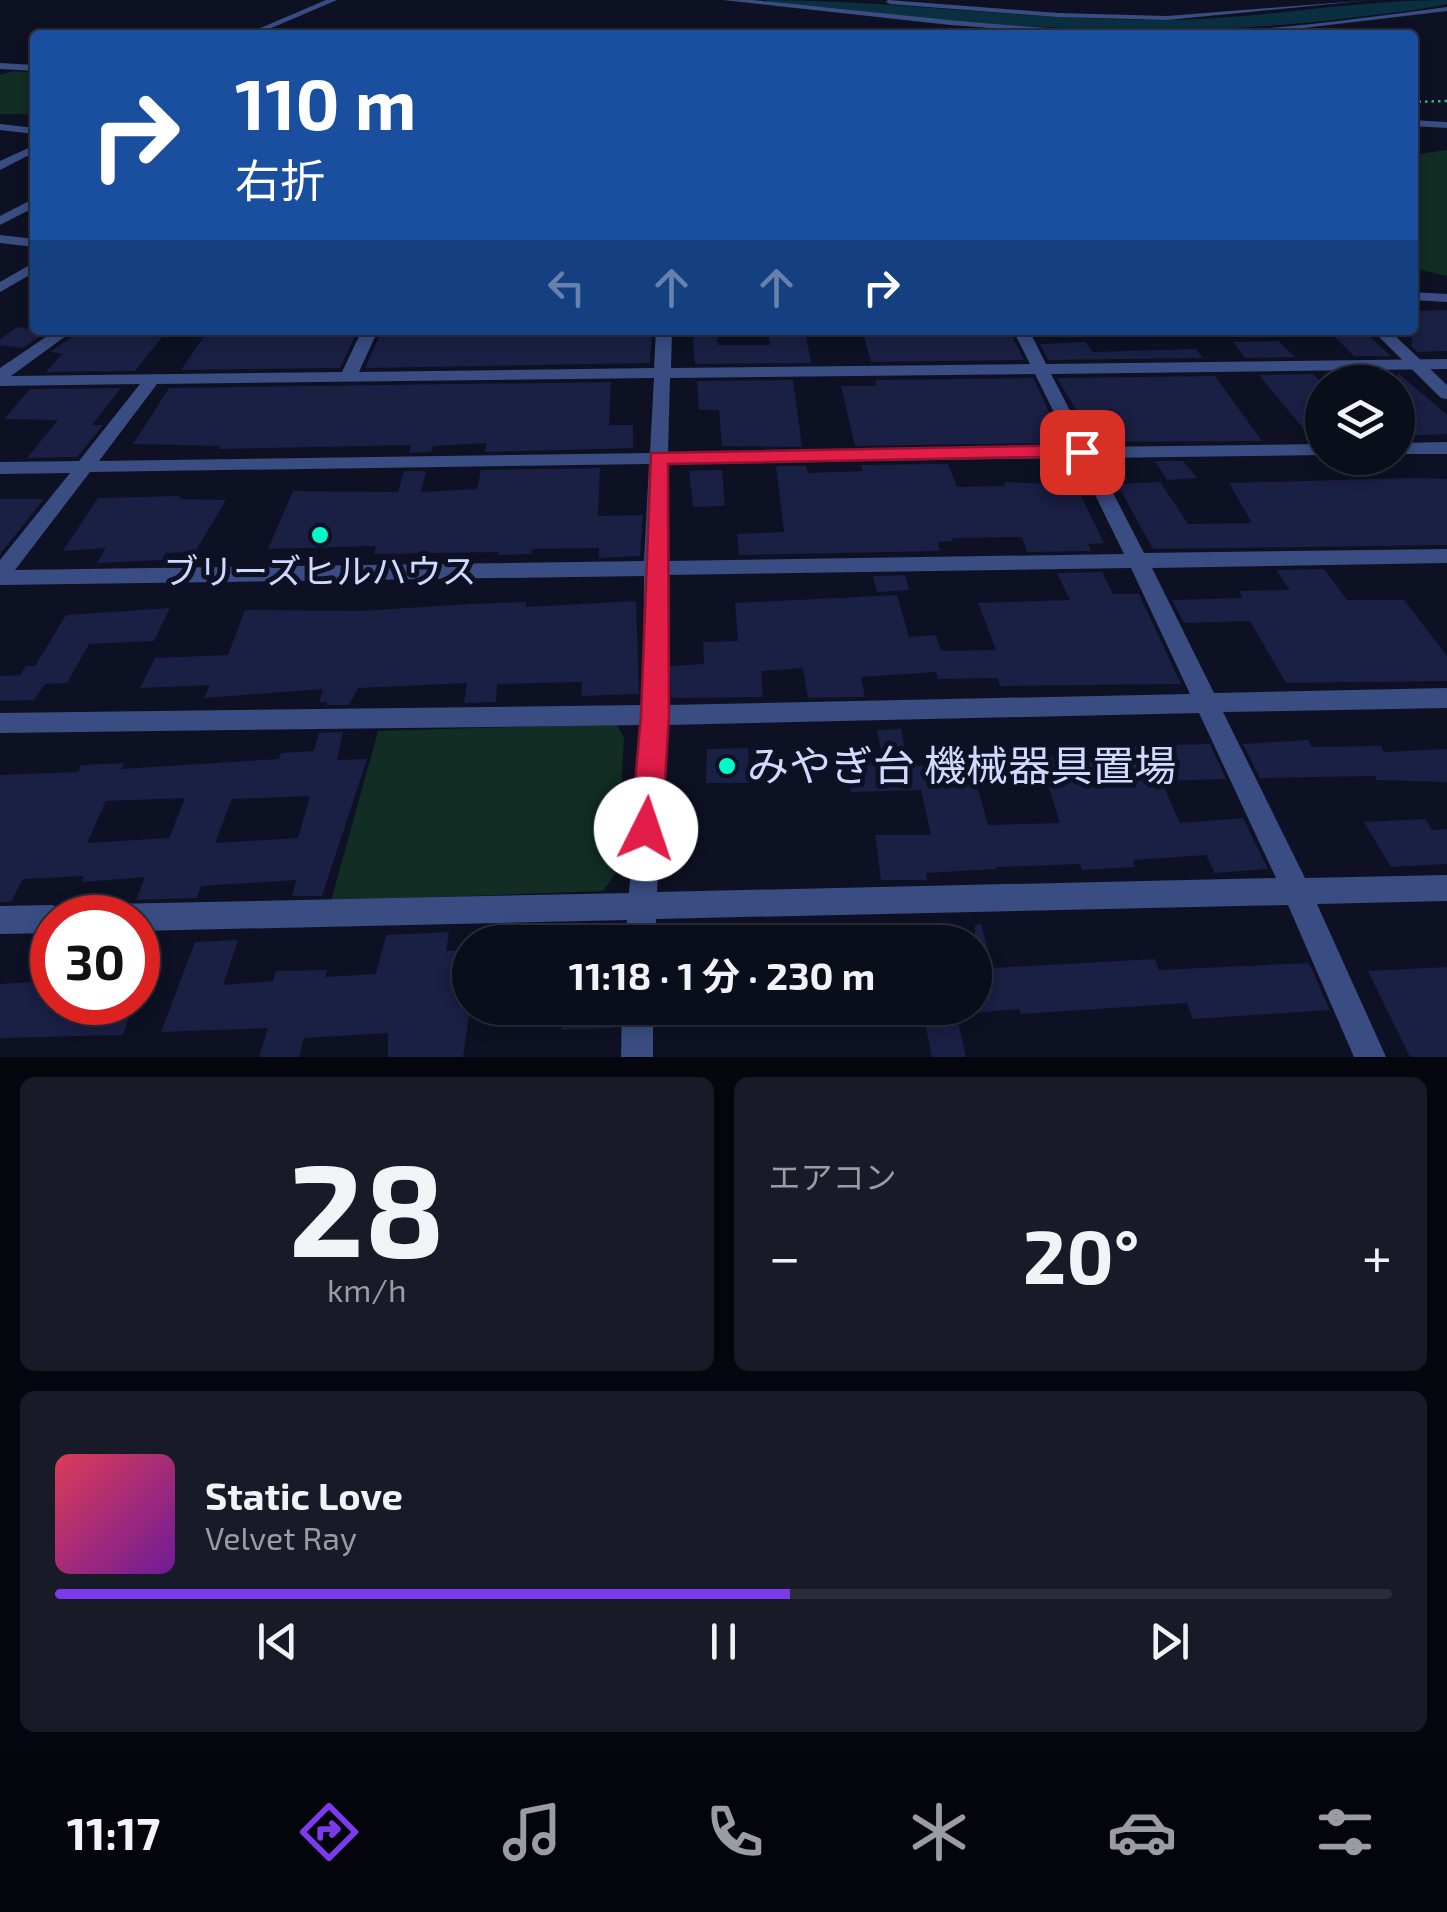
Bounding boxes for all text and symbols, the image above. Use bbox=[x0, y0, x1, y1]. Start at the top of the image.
text: 110 m bbox=[235, 60, 416, 144]
icon: right bbox=[70, 70, 200, 200]
text: 右折 bbox=[235, 152, 325, 206]
icon: left bbox=[539, 260, 594, 315]
icon: ahead bbox=[644, 260, 699, 315]
icon: ahead bbox=[749, 260, 804, 315]
icon: right bbox=[854, 260, 909, 315]
map controls bbox=[1305, 365, 1415, 475]
button: layers bbox=[1305, 365, 1415, 475]
pin bbox=[1040, 410, 1125, 495]
icon: arrive bbox=[1055, 425, 1110, 480]
marker: ブリーズヒルハウス bbox=[309, 524, 331, 546]
place label: ブリーズヒルハウス bbox=[163, 549, 477, 591]
place label: みやぎ台 機械器具置場 bbox=[747, 739, 1176, 789]
marker: みやぎ台 機械器具置場 bbox=[716, 755, 738, 777]
position arrow bbox=[594, 777, 698, 881]
speed limit sign: 30 bbox=[30, 895, 160, 1025]
text: 11:18 · 1 分 · 230 m bbox=[569, 952, 875, 998]
text: 28 bbox=[288, 1127, 445, 1283]
text: エアコン bbox=[769, 1157, 897, 1195]
text: 20° bbox=[1023, 1209, 1140, 1299]
text: − bbox=[769, 1222, 801, 1288]
text: + bbox=[1362, 1222, 1392, 1288]
text: km/h bbox=[327, 1270, 406, 1308]
text: Static Love bbox=[205, 1472, 403, 1518]
text: Velvet Ray bbox=[205, 1518, 357, 1556]
icon: previous bbox=[250, 1614, 305, 1669]
icon: pause bbox=[696, 1614, 751, 1669]
icon: next bbox=[1142, 1614, 1197, 1669]
icon: directions bbox=[294, 1797, 364, 1867]
icon: music bbox=[497, 1797, 567, 1867]
icon: phone bbox=[700, 1797, 770, 1867]
icon: climate bbox=[904, 1797, 974, 1867]
icon: car bbox=[1107, 1797, 1177, 1867]
icon: filters bbox=[1310, 1797, 1380, 1867]
text: 11:17 bbox=[67, 1805, 160, 1859]

